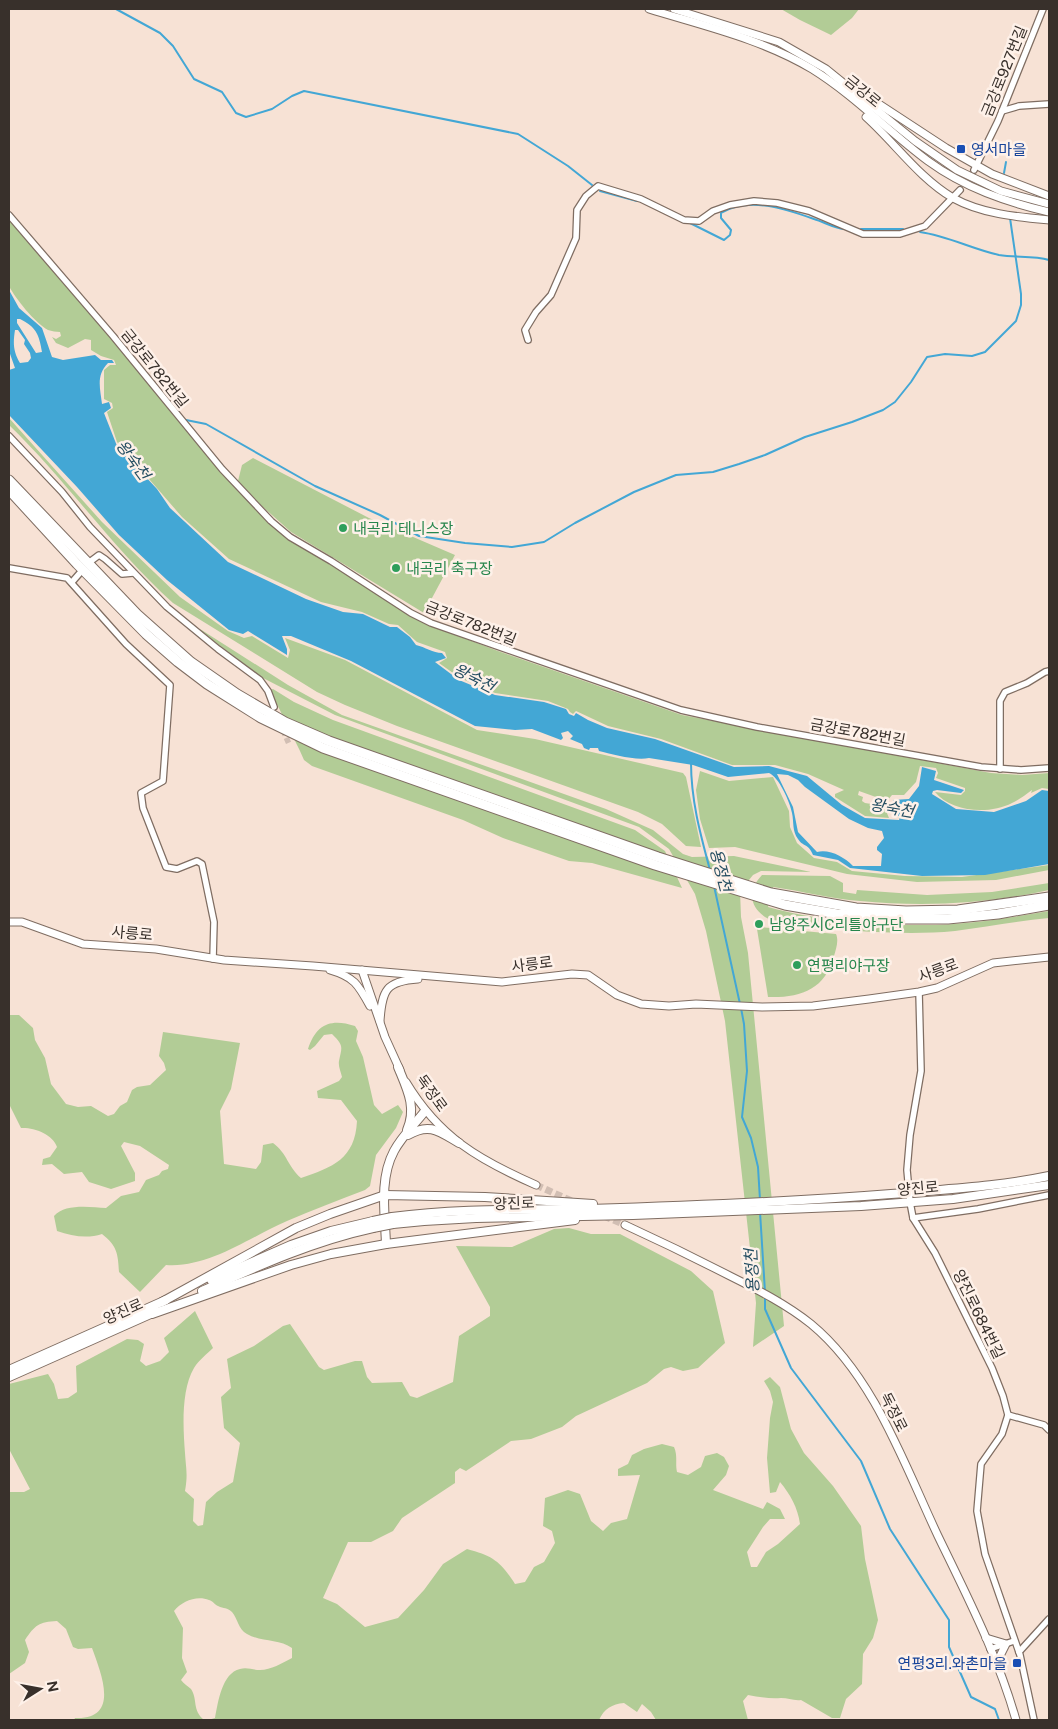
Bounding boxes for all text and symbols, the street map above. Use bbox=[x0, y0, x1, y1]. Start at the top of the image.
street label: 금강로927번길 bbox=[978, 23, 1030, 119]
street label: 금강로 bbox=[842, 71, 884, 111]
place label: 영서마을 bbox=[971, 141, 1026, 158]
marker: 영서마을 bbox=[955, 143, 967, 155]
street label: 금강로782번길 bbox=[118, 325, 192, 411]
water label: 왕숙천 bbox=[112, 437, 155, 485]
place label: 내곡리 테니스장 bbox=[353, 520, 453, 537]
marker: 내곡리 테니스장 bbox=[337, 522, 349, 534]
place label: 내곡리 축구장 bbox=[406, 560, 493, 577]
marker: 내곡리 축구장 bbox=[390, 562, 402, 574]
street label: 금강로782번길 bbox=[423, 598, 519, 648]
water label: 왕숙천 bbox=[450, 660, 500, 698]
street label: 금강로782번길 bbox=[809, 715, 907, 749]
water label: 왕숙천 bbox=[869, 795, 918, 822]
water label: 용정천 bbox=[706, 846, 736, 896]
place label: 남양주시C리틀야구단 bbox=[769, 916, 904, 933]
marker: 남양주시C리틀야구단 bbox=[753, 918, 765, 930]
street label: 사릉로 bbox=[111, 923, 153, 943]
street label: 사릉로 bbox=[510, 953, 554, 975]
street label: 사릉로 bbox=[916, 955, 960, 985]
place label: 연평리야구장 bbox=[807, 957, 890, 974]
marker: 연평리야구장 bbox=[791, 959, 803, 971]
street label: 독정로 bbox=[413, 1071, 451, 1115]
street label: 양진로 bbox=[897, 1178, 939, 1198]
street label: 양진로 bbox=[493, 1194, 535, 1212]
water label: 용정천 bbox=[741, 1246, 763, 1294]
street label: 양진로684번길 bbox=[950, 1267, 1008, 1361]
street label: 양진로 bbox=[101, 1295, 145, 1327]
street label: 독정로 bbox=[877, 1390, 911, 1434]
place label: 연평3리.와촌마을 bbox=[898, 1655, 1007, 1672]
marker: 연평3리.와촌마을 bbox=[1011, 1657, 1023, 1669]
north arrow bbox=[15, 1664, 65, 1714]
text: N bbox=[44, 1680, 62, 1693]

